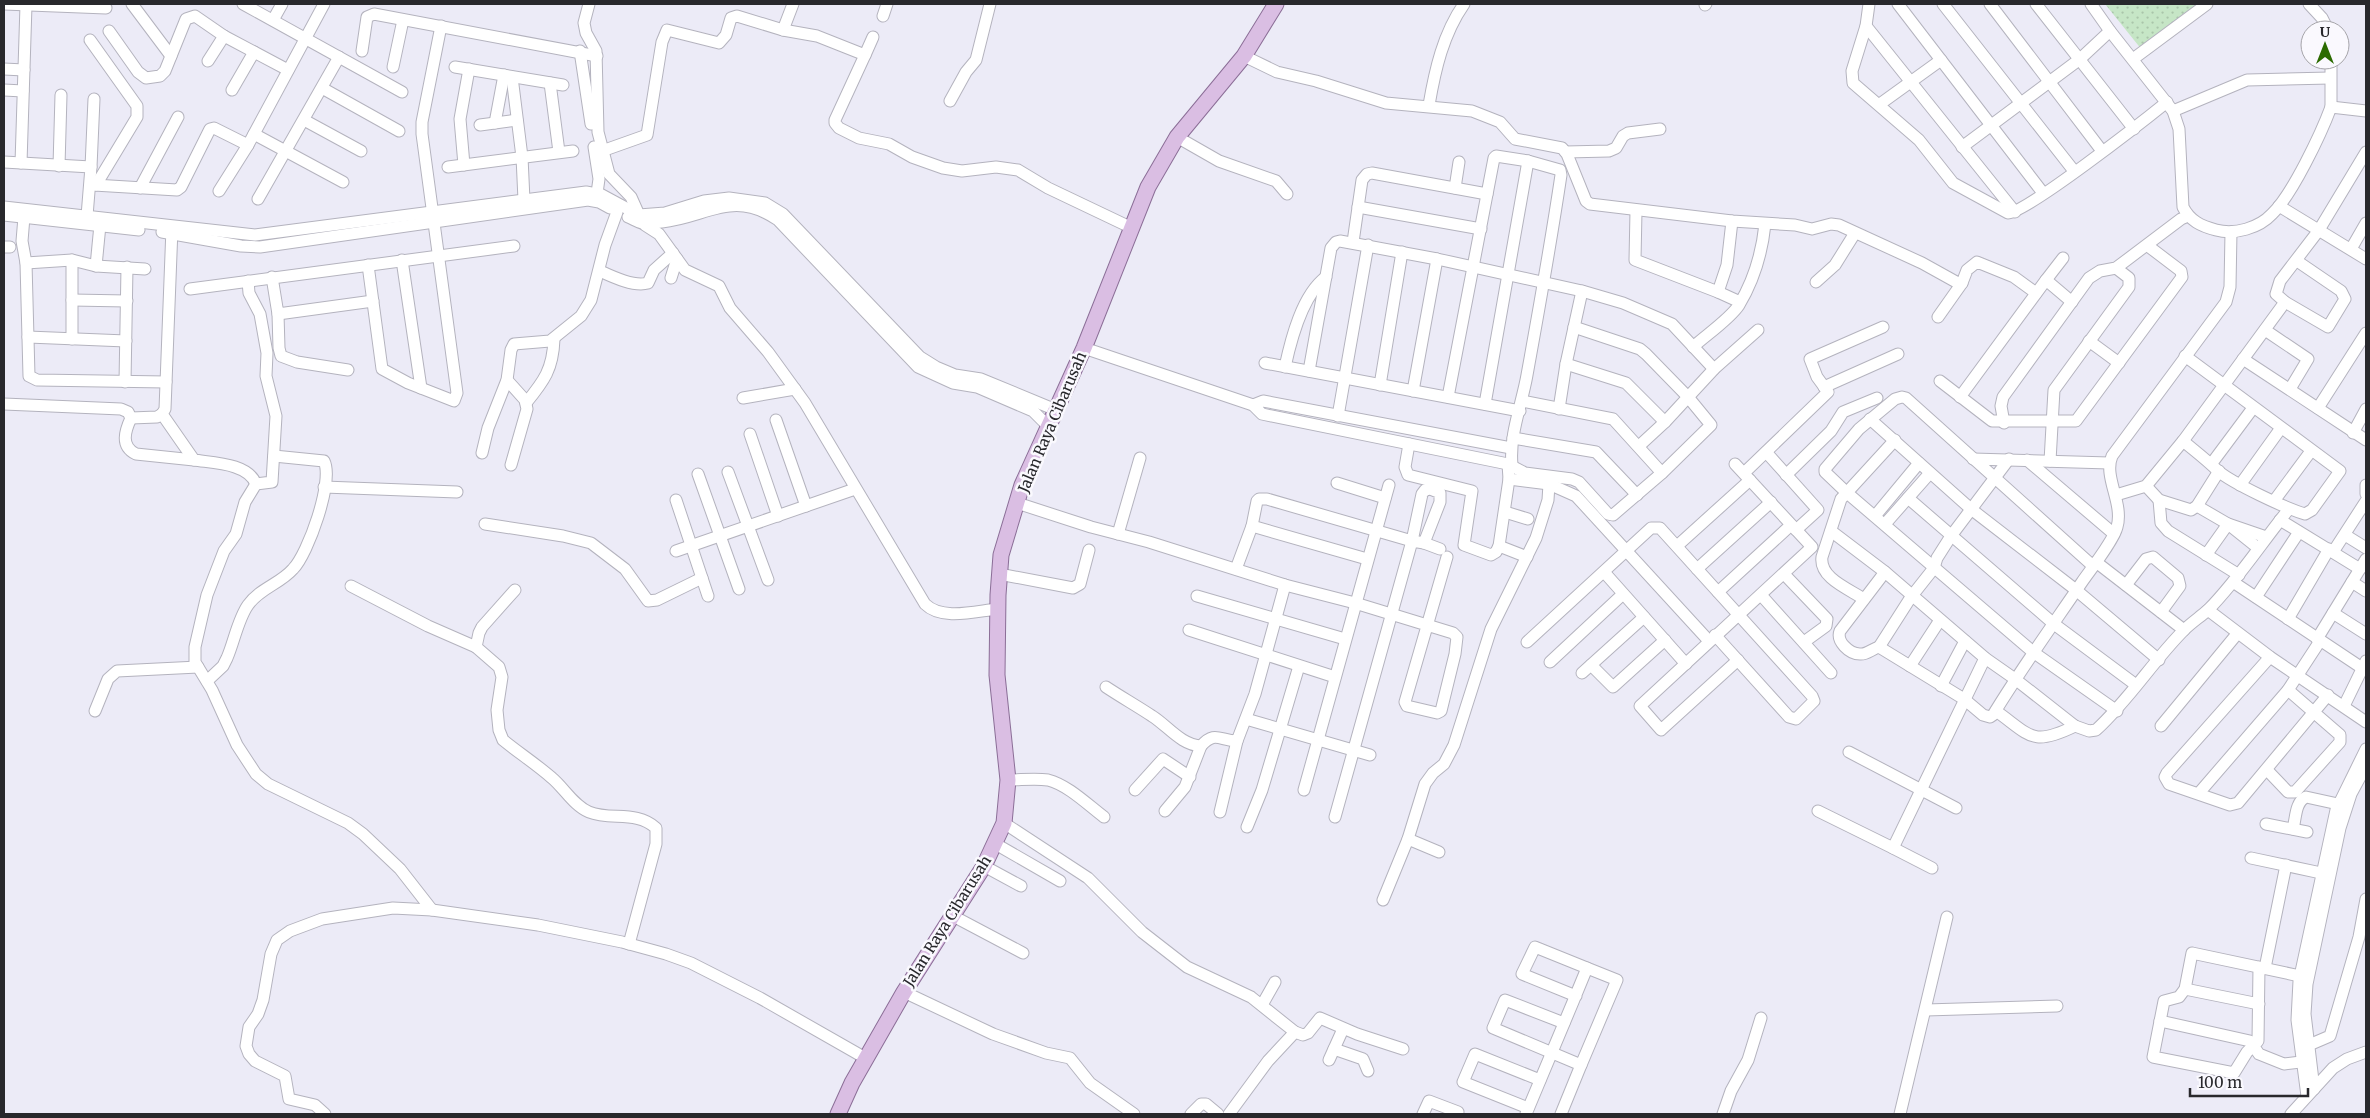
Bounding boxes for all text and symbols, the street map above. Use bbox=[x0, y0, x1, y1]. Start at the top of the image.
north arrow bbox=[2300, 20, 2350, 70]
text: U bbox=[2320, 23, 2331, 41]
street label: Jalan Raya Cibarusah bbox=[1013, 349, 1090, 496]
street label: Jalan Raya Cibarusah bbox=[898, 852, 995, 991]
scale bar bbox=[2190, 1066, 2308, 1098]
text: 100 m bbox=[2198, 1073, 2242, 1092]

